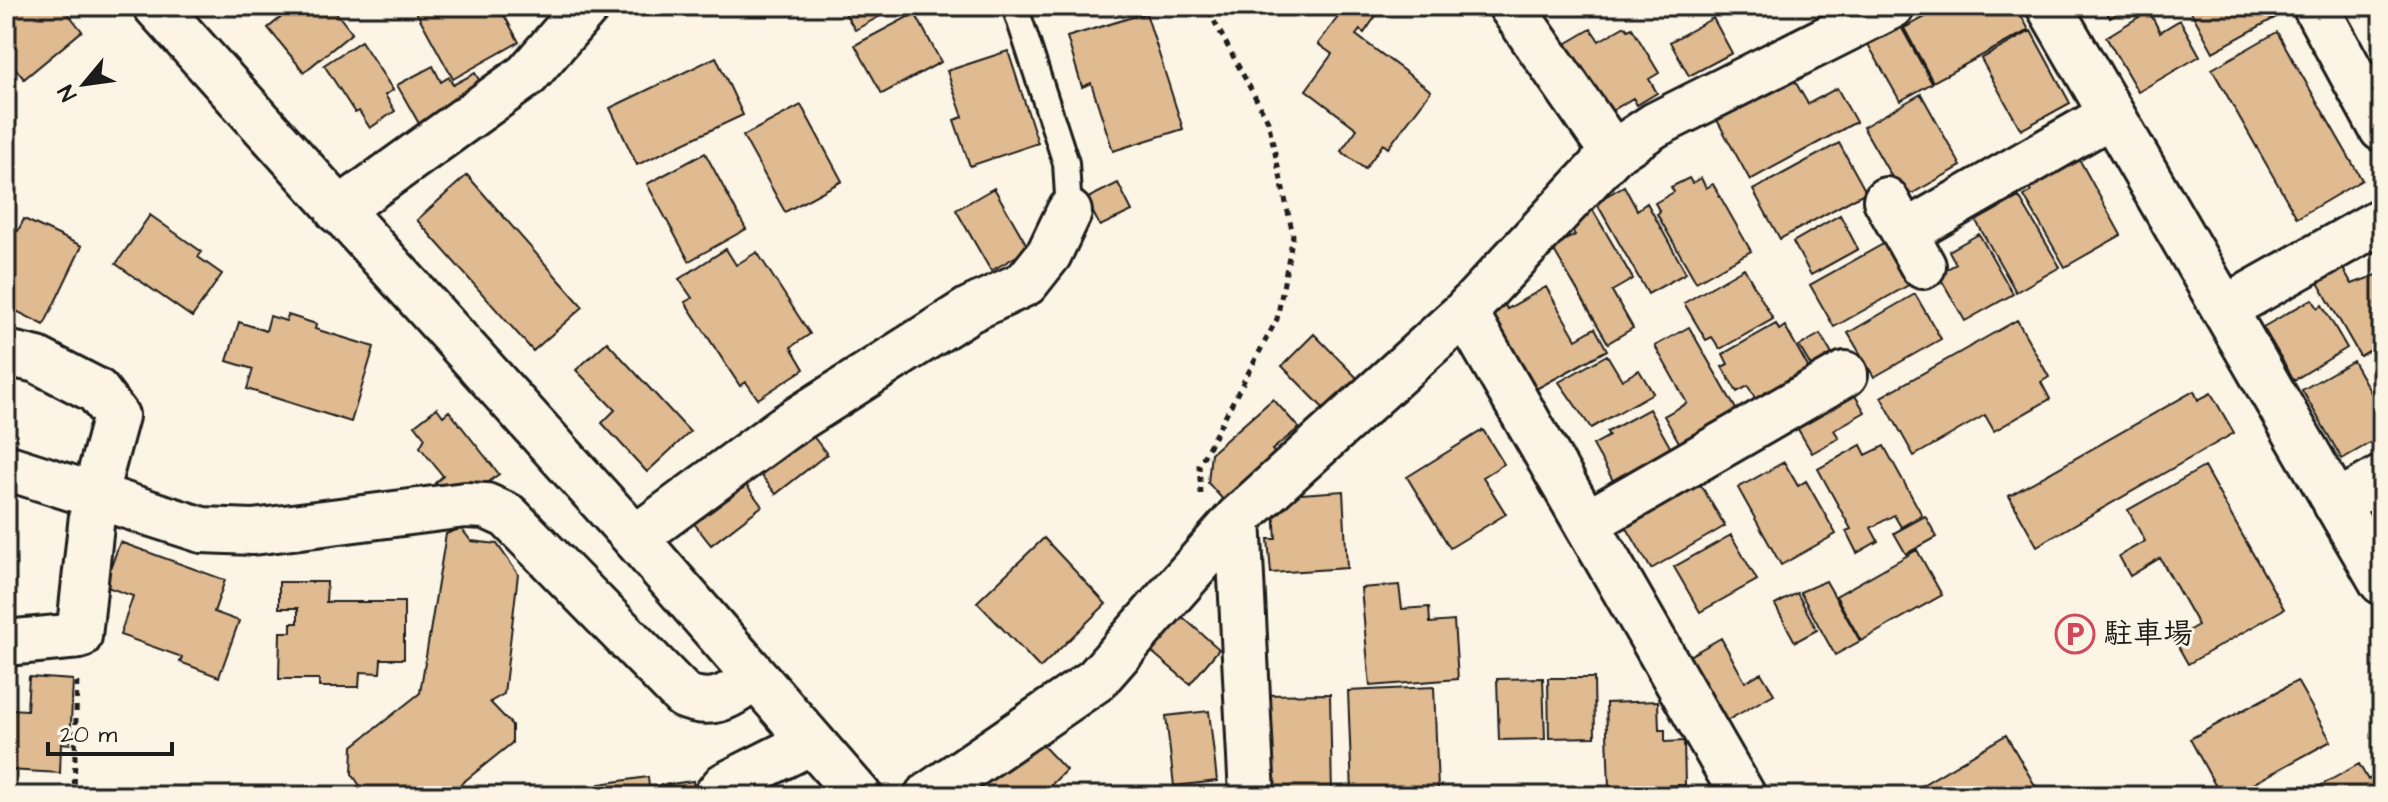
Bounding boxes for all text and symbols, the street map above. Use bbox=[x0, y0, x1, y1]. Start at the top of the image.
north arrow bbox=[44, 44, 124, 124]
text: N bbox=[51, 79, 85, 107]
parking icon: 駐車場 bbox=[2054, 613, 2096, 655]
place label: 駐車場 bbox=[2103, 613, 2193, 655]
scale bar bbox=[48, 706, 172, 756]
text: 20 m bbox=[60, 718, 117, 752]

